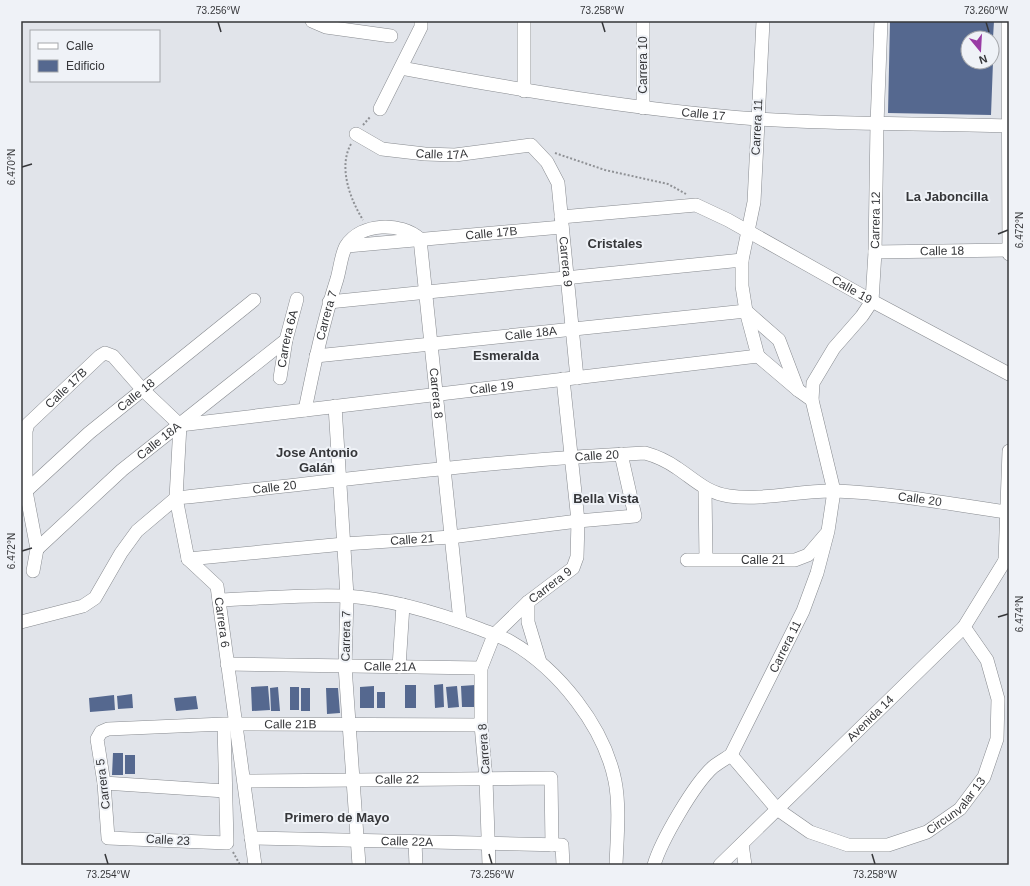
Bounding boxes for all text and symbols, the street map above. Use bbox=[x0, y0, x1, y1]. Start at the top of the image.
text: 73.256°W bbox=[196, 5, 241, 16]
text: 73.258°W bbox=[580, 5, 625, 16]
text: 73.260°W bbox=[964, 5, 1009, 16]
legend bbox=[30, 30, 160, 82]
north arrow bbox=[960, 30, 1000, 70]
street label: Carrera 10 bbox=[636, 36, 650, 94]
text: Calle bbox=[66, 39, 94, 53]
text: N bbox=[977, 53, 989, 66]
text: Edificio bbox=[66, 59, 105, 73]
street label: Carrera 11 bbox=[749, 98, 765, 156]
street label: Calle 17 bbox=[681, 105, 726, 123]
street label: Calle 17A bbox=[415, 146, 469, 162]
text: 6.470°N bbox=[6, 149, 17, 185]
district label: La Jaboncilla bbox=[906, 189, 989, 204]
street label: Carrera 12 bbox=[868, 191, 883, 249]
text: 6.472°N bbox=[1014, 212, 1025, 248]
street label: Calle 17B bbox=[465, 224, 518, 243]
street label: Carrera 9 bbox=[556, 236, 575, 288]
district label: Cristales bbox=[588, 236, 642, 251]
street label: Calle 18 bbox=[920, 244, 964, 258]
street label: Calle 19 bbox=[829, 273, 875, 307]
street label: Carrera 7 bbox=[313, 289, 340, 342]
street label: Carrera 6A bbox=[275, 308, 301, 369]
street label: Calle 18A bbox=[504, 324, 557, 343]
district label: Esmeralda bbox=[473, 348, 540, 363]
street label: Calle 17B bbox=[42, 365, 90, 411]
street label: Carrera 8 bbox=[427, 367, 446, 419]
street label: Calle 18 bbox=[114, 376, 158, 414]
street label: Calle 19 bbox=[469, 378, 515, 397]
street label: Calle 18A bbox=[134, 419, 184, 463]
district label: Jose Antonio Galán bbox=[276, 445, 358, 475]
street label: Calle 20 bbox=[574, 447, 620, 464]
street label: Calle 20 bbox=[252, 478, 297, 497]
street label: Calle 20 bbox=[897, 489, 943, 509]
district label: Bella Vista bbox=[573, 491, 640, 506]
street label: Calle 21 bbox=[390, 531, 435, 548]
text: 6.472°N bbox=[6, 533, 17, 569]
street label: Calle 21 bbox=[741, 553, 785, 567]
street label: Carrera 9 bbox=[526, 564, 575, 606]
street label: Carrera 6 bbox=[212, 596, 232, 649]
text: 6.474°N bbox=[1014, 596, 1025, 632]
street label: Carrera 7 bbox=[339, 610, 353, 661]
street label: Carrera 11 bbox=[766, 618, 804, 675]
street label: Calle 21A bbox=[364, 659, 416, 674]
street label: Avenida 14 bbox=[844, 692, 897, 744]
street label: Calle 21B bbox=[264, 717, 316, 731]
street label: Carrera 8 bbox=[475, 723, 493, 775]
street label: Carrera 5 bbox=[93, 758, 113, 810]
street label: Calle 22 bbox=[375, 772, 419, 787]
street label: Circunvalar 13 bbox=[924, 774, 989, 837]
district label: Primero de Mayo bbox=[285, 810, 389, 825]
street label: Calle 23 bbox=[146, 832, 191, 848]
street label: Calle 22A bbox=[381, 834, 433, 849]
text: 73.254°W bbox=[86, 869, 131, 880]
text: 73.256°W bbox=[470, 869, 515, 880]
text: 73.258°W bbox=[853, 869, 898, 880]

